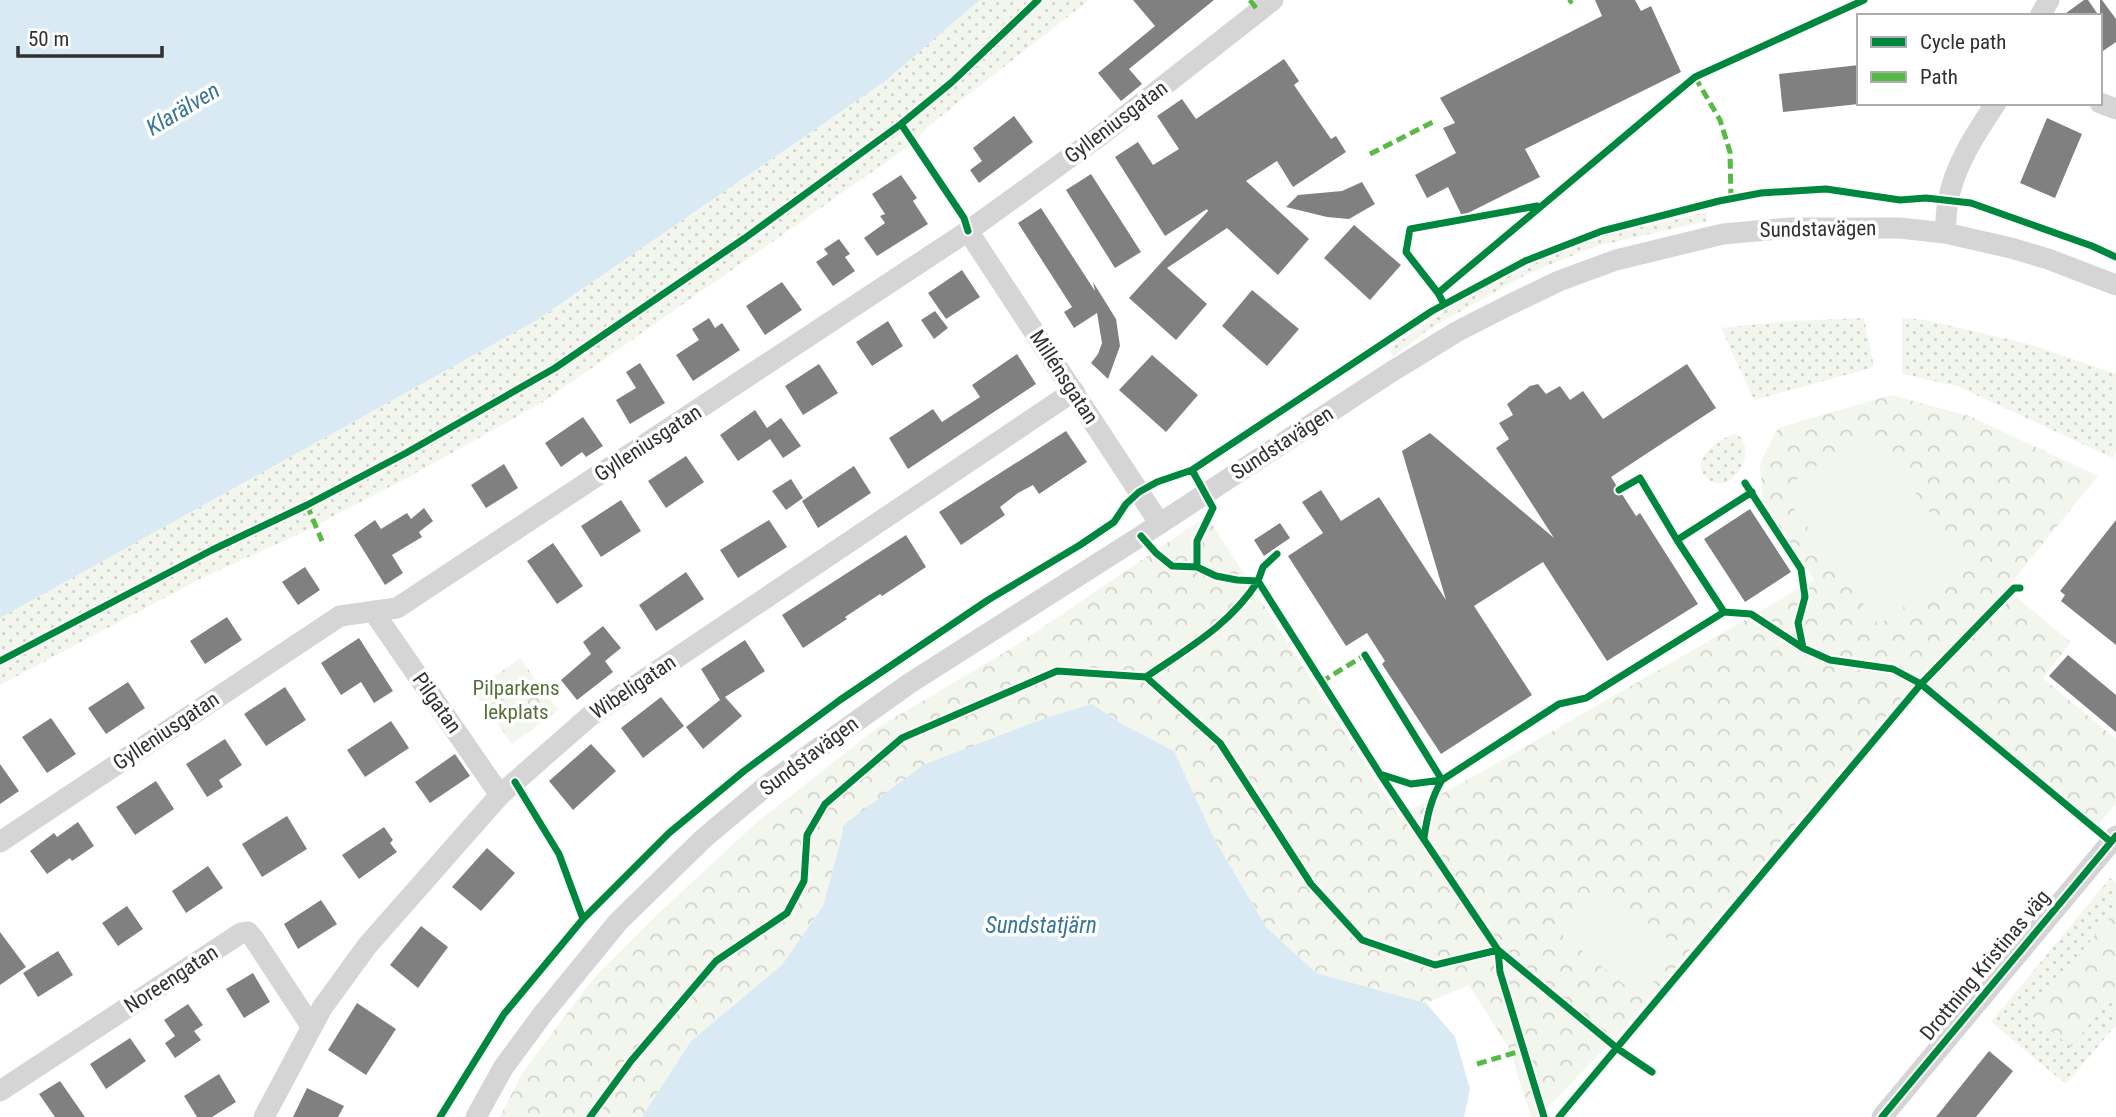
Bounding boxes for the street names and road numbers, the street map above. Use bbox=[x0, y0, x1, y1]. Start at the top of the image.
street label: Gylleniusgatan bbox=[1060, 76, 1172, 168]
street label: Sundstavägen bbox=[1760, 216, 1876, 242]
street label: Millénsgatan bbox=[1025, 326, 1103, 428]
street label: Gylleniusgatan bbox=[590, 400, 706, 486]
street label: Sundstavägen bbox=[1227, 401, 1337, 485]
street label: Wibeligatan bbox=[586, 650, 680, 724]
street label: Pilgatan bbox=[408, 668, 466, 738]
street label: Gylleniusgatan bbox=[109, 687, 223, 775]
street label: Sundstavägen bbox=[755, 711, 863, 801]
street label: Drottning Kristinas väg bbox=[1915, 885, 2055, 1045]
street label: Noreengatan bbox=[120, 940, 222, 1018]

